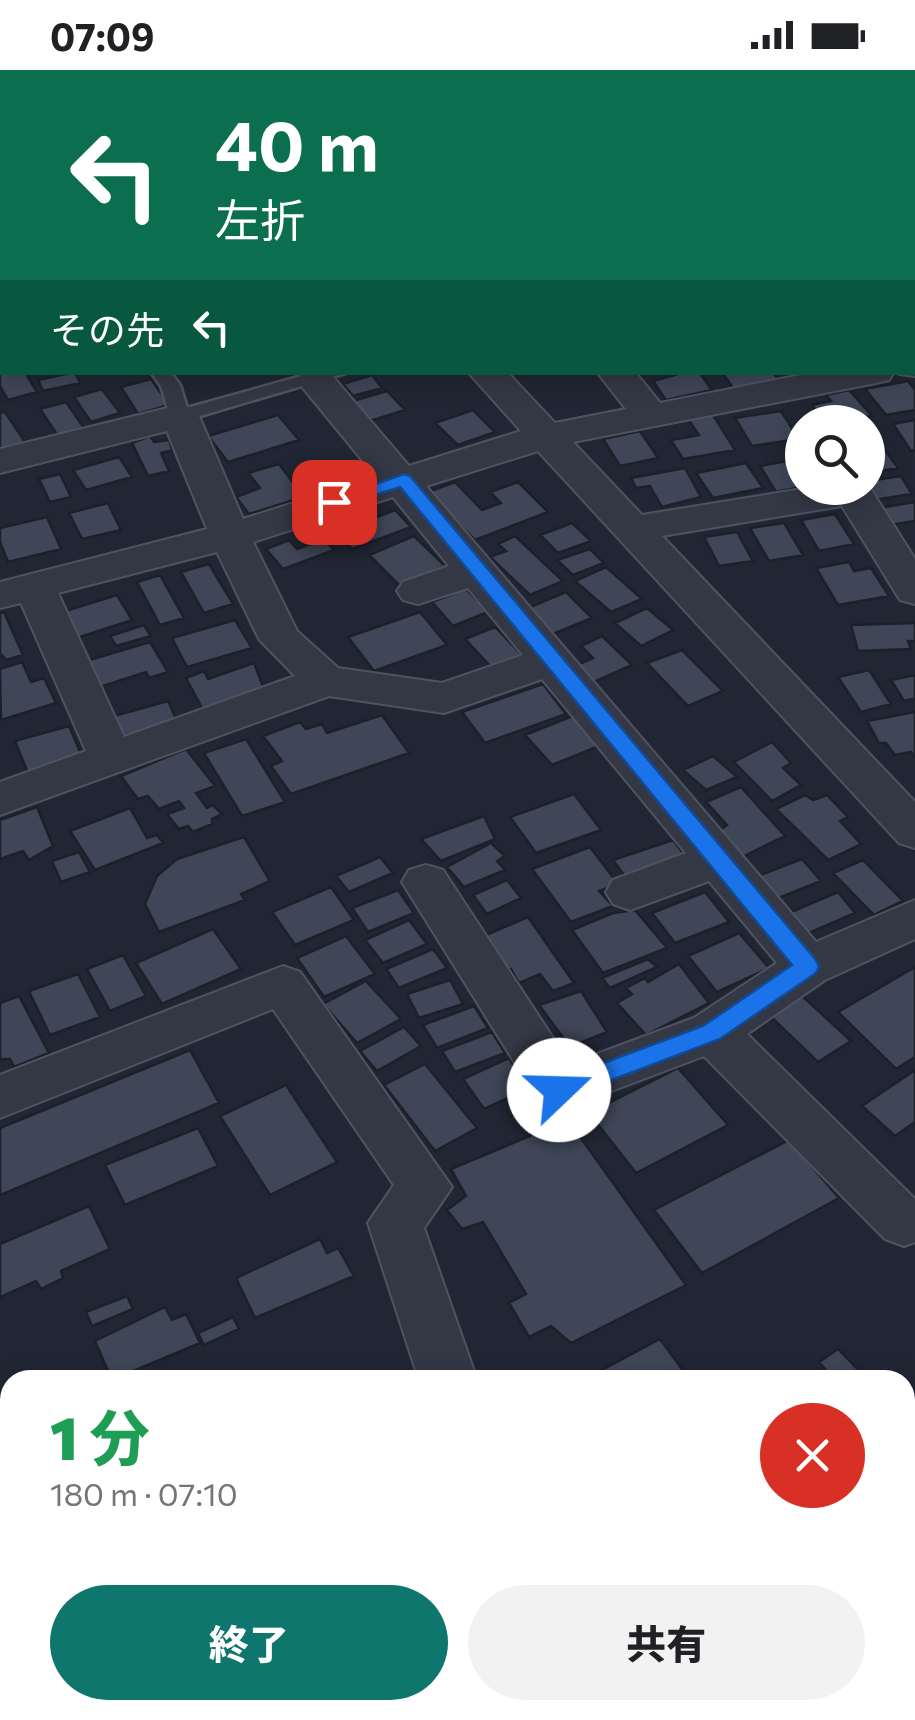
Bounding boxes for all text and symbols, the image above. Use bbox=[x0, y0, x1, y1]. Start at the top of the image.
text: 07:09 bbox=[50, 12, 155, 59]
text: 40 m bbox=[215, 100, 379, 185]
icon: left bbox=[50, 110, 180, 240]
text: 左折 bbox=[215, 191, 305, 246]
icon: left bbox=[184, 300, 239, 355]
text: その先 bbox=[50, 305, 164, 352]
map controls bbox=[785, 405, 885, 505]
button: search bbox=[785, 405, 885, 505]
pin bbox=[292, 460, 377, 545]
icon: arrive bbox=[307, 475, 362, 530]
position arrow bbox=[507, 1038, 611, 1142]
text: 1 分 bbox=[50, 1399, 149, 1472]
button: close bbox=[760, 1403, 865, 1508]
text: 180 m · 07:10 bbox=[50, 1473, 238, 1513]
button: 終了 bbox=[50, 1585, 448, 1700]
button: 共有 bbox=[468, 1585, 865, 1700]

